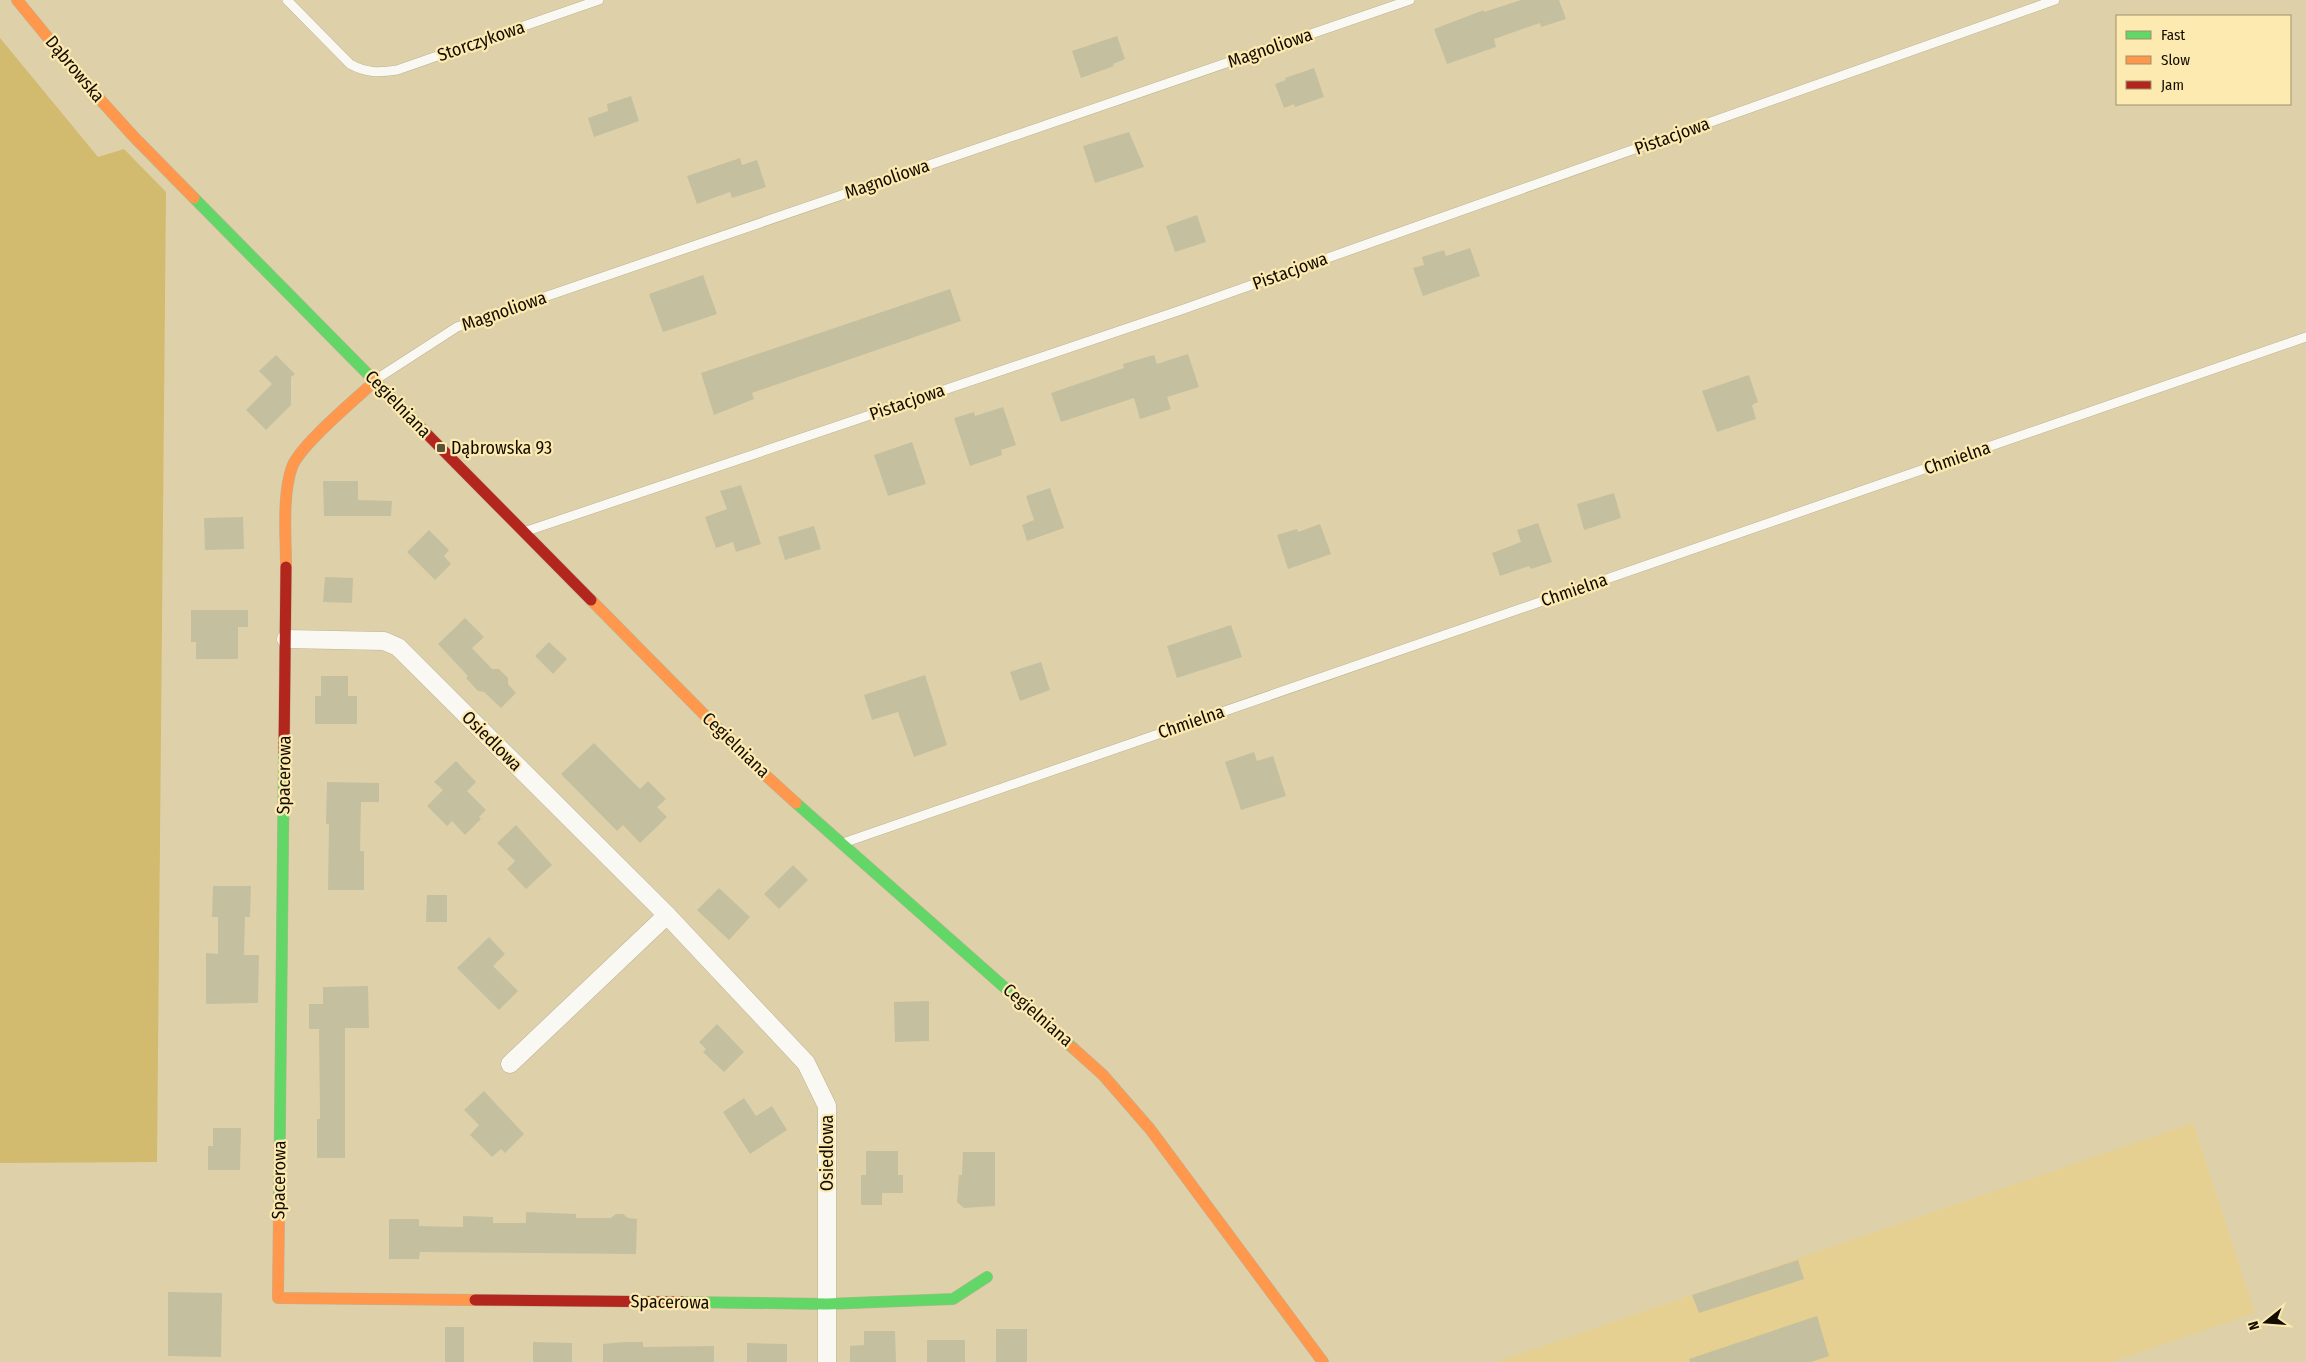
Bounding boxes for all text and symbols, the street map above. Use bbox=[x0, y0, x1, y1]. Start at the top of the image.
legend bbox=[2116, 15, 2291, 105]
street label: Storczykowa bbox=[435, 16, 528, 66]
street label: Magnoliowa bbox=[1225, 23, 1315, 73]
text: Fast bbox=[2161, 26, 2185, 44]
street label: Dąbrowska bbox=[41, 31, 109, 107]
text: Slow bbox=[2161, 51, 2190, 69]
text: Jam bbox=[2161, 76, 2184, 94]
street label: Pistacjowa bbox=[1631, 112, 1713, 160]
street label: Magnoliowa bbox=[842, 154, 932, 204]
street label: Pistacjowa bbox=[1249, 247, 1331, 295]
street label: Magnoliowa bbox=[459, 286, 549, 336]
street label: Cegielniana bbox=[360, 366, 436, 443]
street label: Pistacjowa bbox=[866, 379, 948, 425]
street label: Chmielna bbox=[1921, 436, 1993, 480]
place label: Dąbrowska 93 bbox=[451, 437, 552, 459]
marker: Dąbrowska 93 bbox=[435, 442, 447, 454]
street label: Chmielna bbox=[1538, 568, 1610, 612]
street label: Chmielna bbox=[1155, 700, 1227, 744]
street label: Osiedlowa bbox=[457, 706, 527, 776]
street label: Cegielniana bbox=[698, 707, 775, 783]
street label: Spacerowa bbox=[272, 735, 296, 815]
street label: Cegielniana bbox=[999, 979, 1078, 1051]
street label: Osiedlowa bbox=[816, 1115, 838, 1191]
street label: Spacerowa bbox=[267, 1140, 291, 1220]
street label: Spacerowa bbox=[630, 1290, 710, 1314]
north arrow bbox=[2241, 1297, 2291, 1347]
text: N bbox=[2245, 1319, 2263, 1332]

